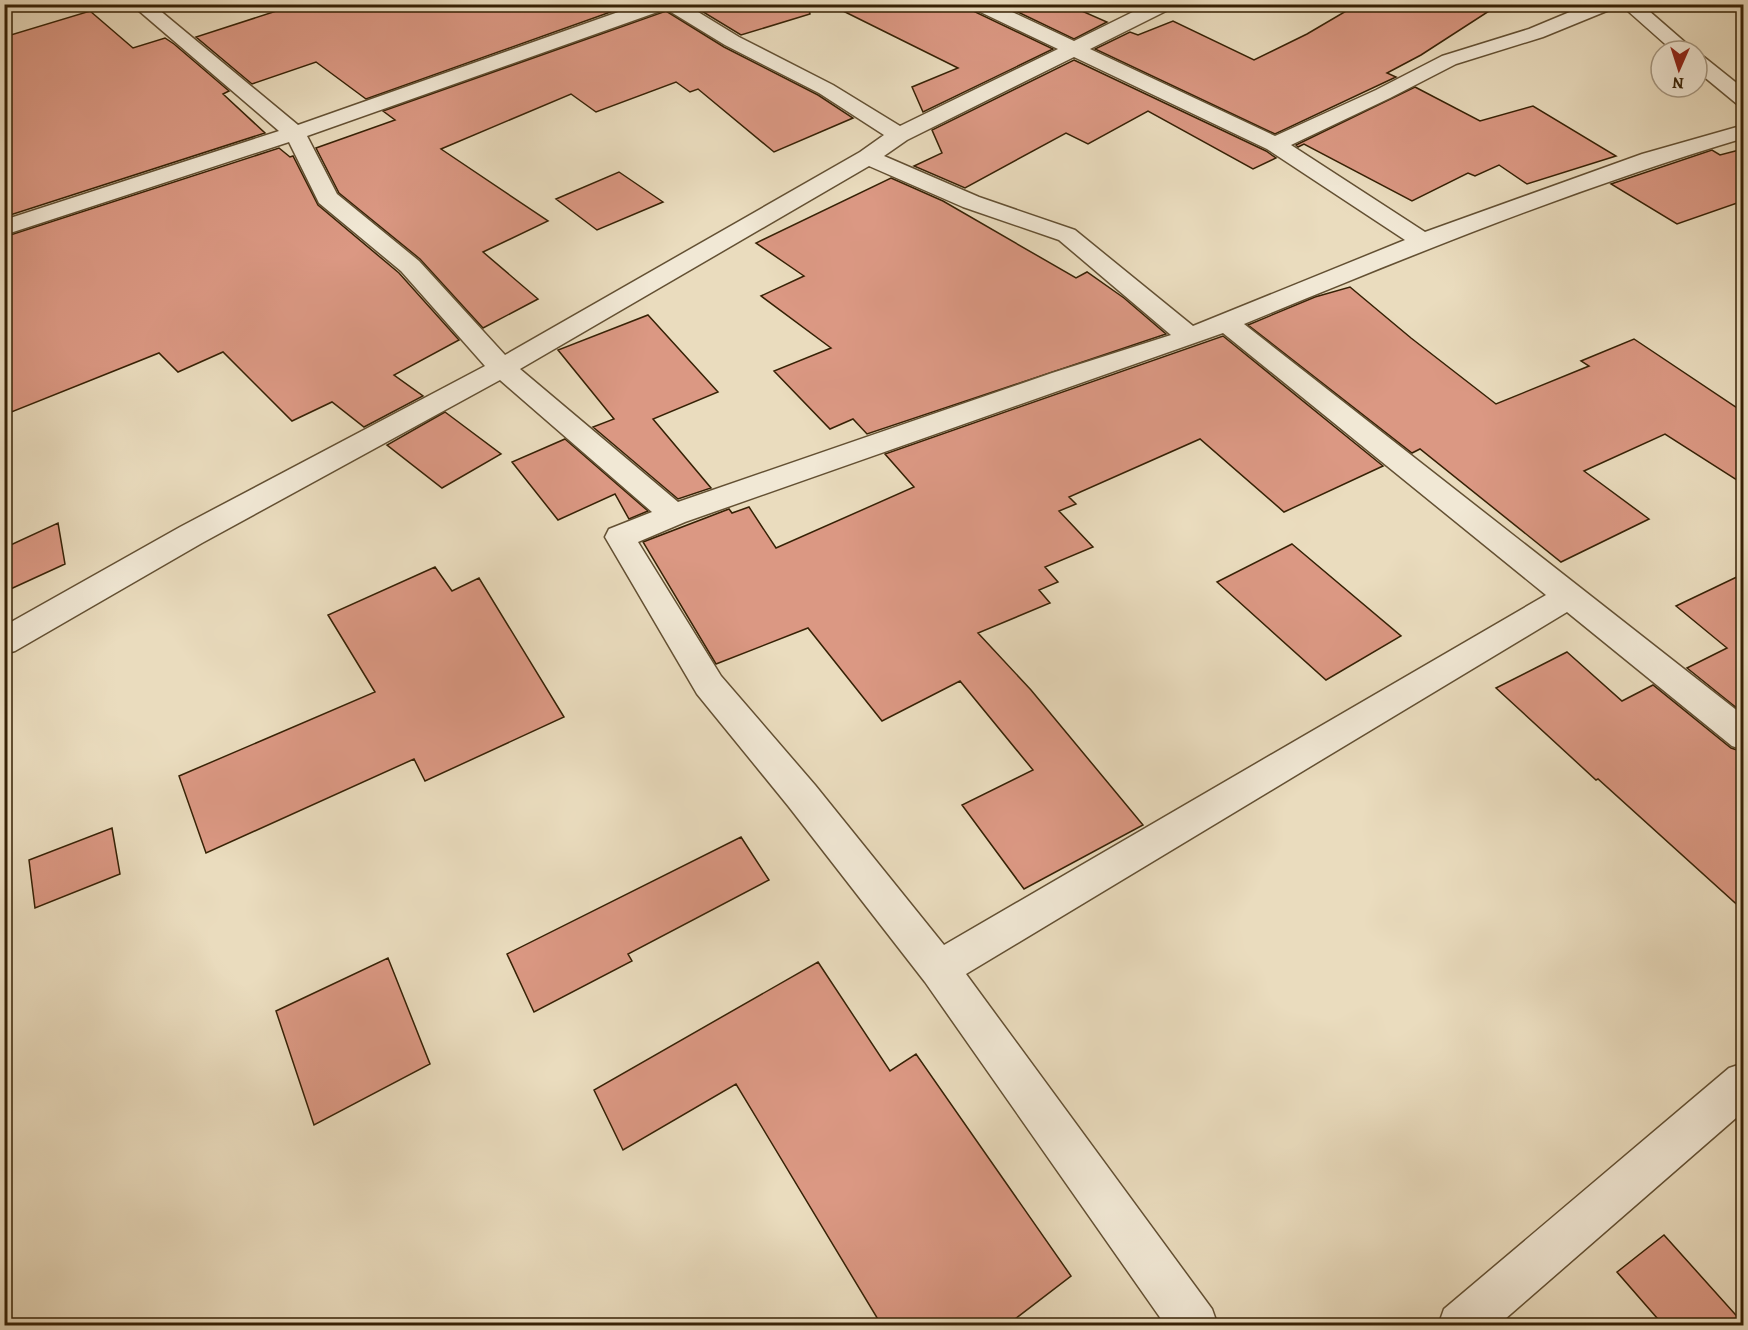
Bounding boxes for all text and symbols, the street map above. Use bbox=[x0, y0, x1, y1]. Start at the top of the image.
north arrow bbox=[1649, 39, 1709, 99]
text: N bbox=[1672, 72, 1685, 94]

